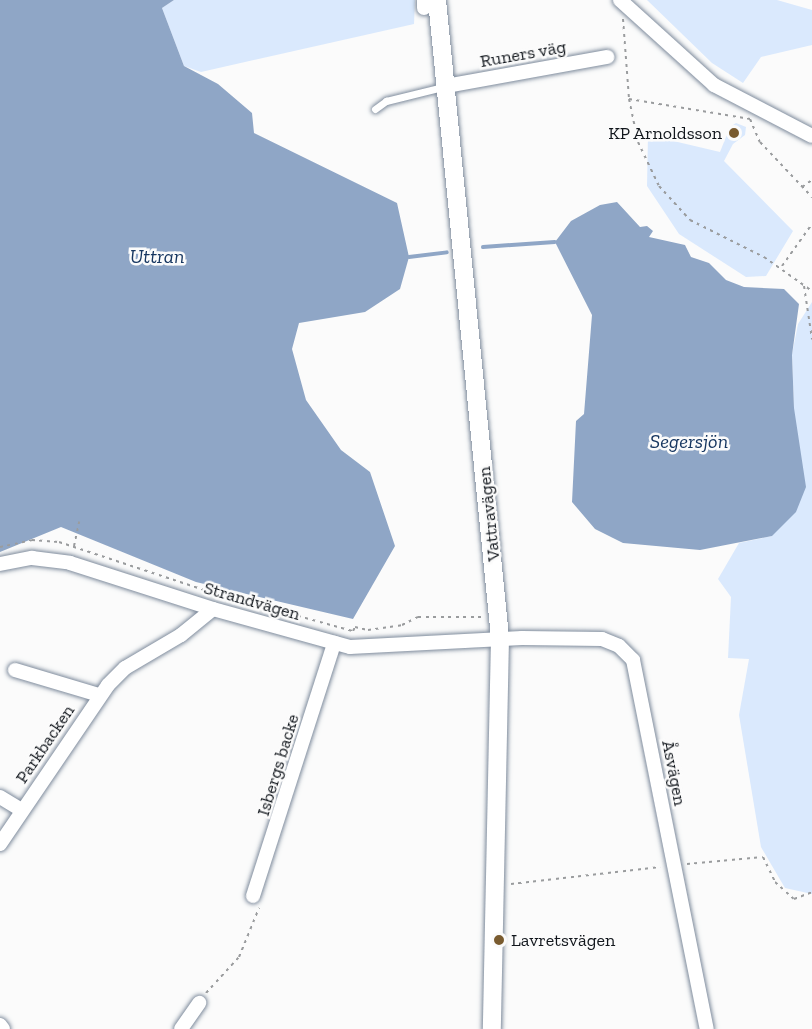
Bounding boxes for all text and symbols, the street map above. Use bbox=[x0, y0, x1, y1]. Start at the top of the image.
street label: Runers väg bbox=[478, 36, 568, 72]
place label: KP Arnoldsson bbox=[607, 122, 722, 144]
marker: KP Arnoldsson bbox=[727, 126, 741, 140]
water label: Uttran bbox=[130, 244, 184, 268]
water label: Segersjön bbox=[650, 429, 728, 453]
street label: Vattravägen bbox=[473, 466, 505, 562]
street label: Strandvägen bbox=[201, 577, 303, 625]
street label: Parkbacken bbox=[11, 701, 79, 787]
street label: Isbergs backe bbox=[252, 712, 304, 818]
street label: Åsvägen bbox=[657, 739, 691, 807]
place label: Lavretsvägen bbox=[511, 929, 615, 951]
marker: Lavretsvägen bbox=[492, 933, 506, 947]

